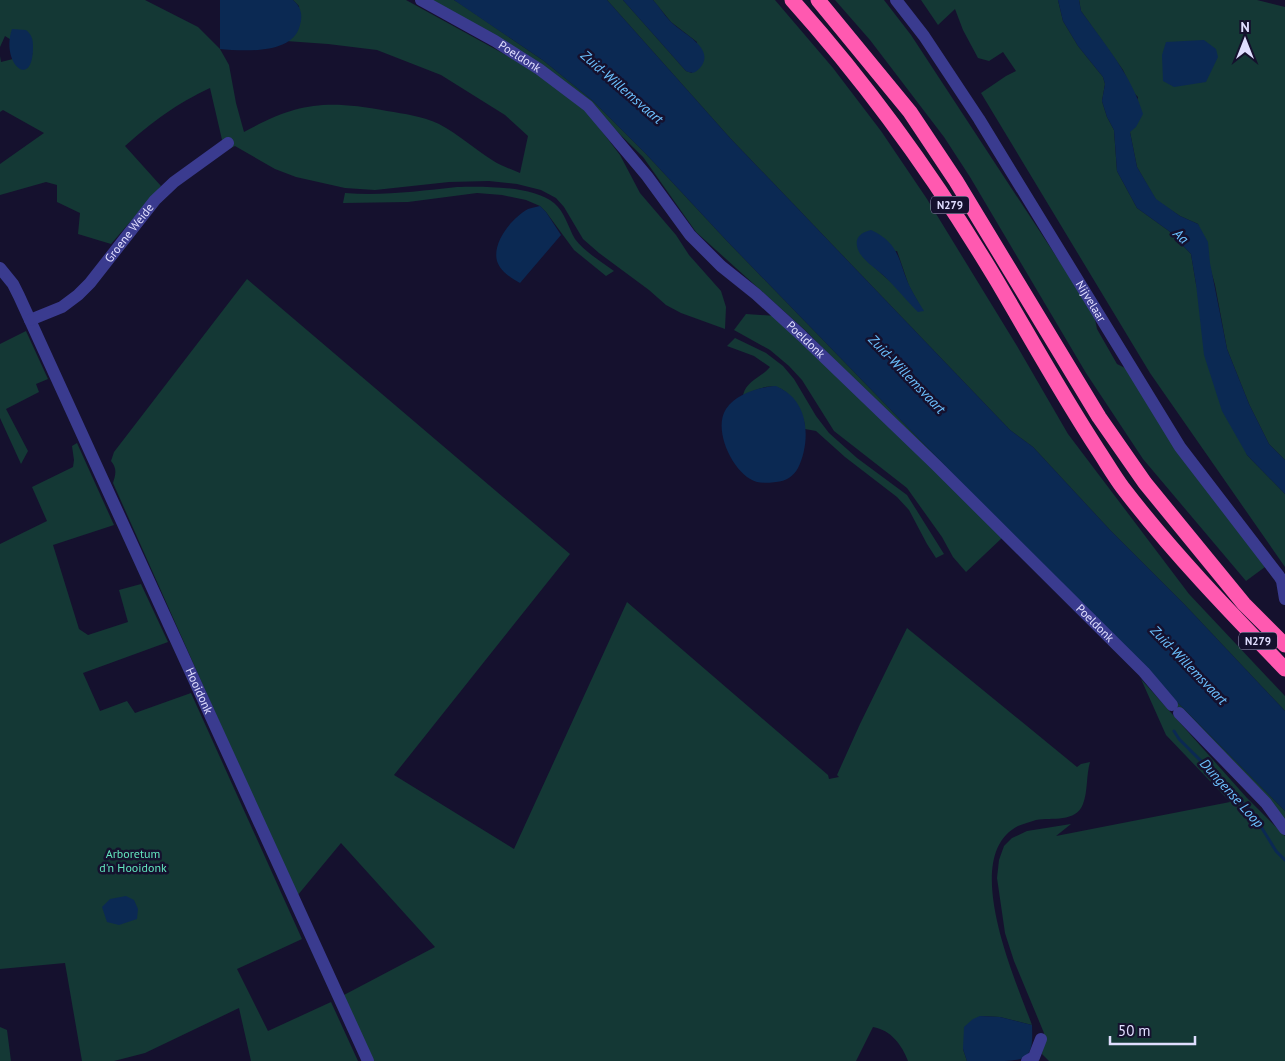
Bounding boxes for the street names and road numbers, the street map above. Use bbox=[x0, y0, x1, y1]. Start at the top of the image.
street label: Poeldonk bbox=[496, 37, 544, 76]
road number: N279 bbox=[931, 196, 969, 214]
street label: Groene Weide bbox=[101, 200, 157, 265]
street label: Nijvelaar bbox=[1073, 278, 1110, 324]
street label: Poeldonk bbox=[784, 318, 829, 361]
street label: Poeldonk bbox=[1073, 601, 1118, 645]
road number: N279 bbox=[1239, 632, 1277, 649]
street label: Hooidonk bbox=[182, 665, 217, 716]

